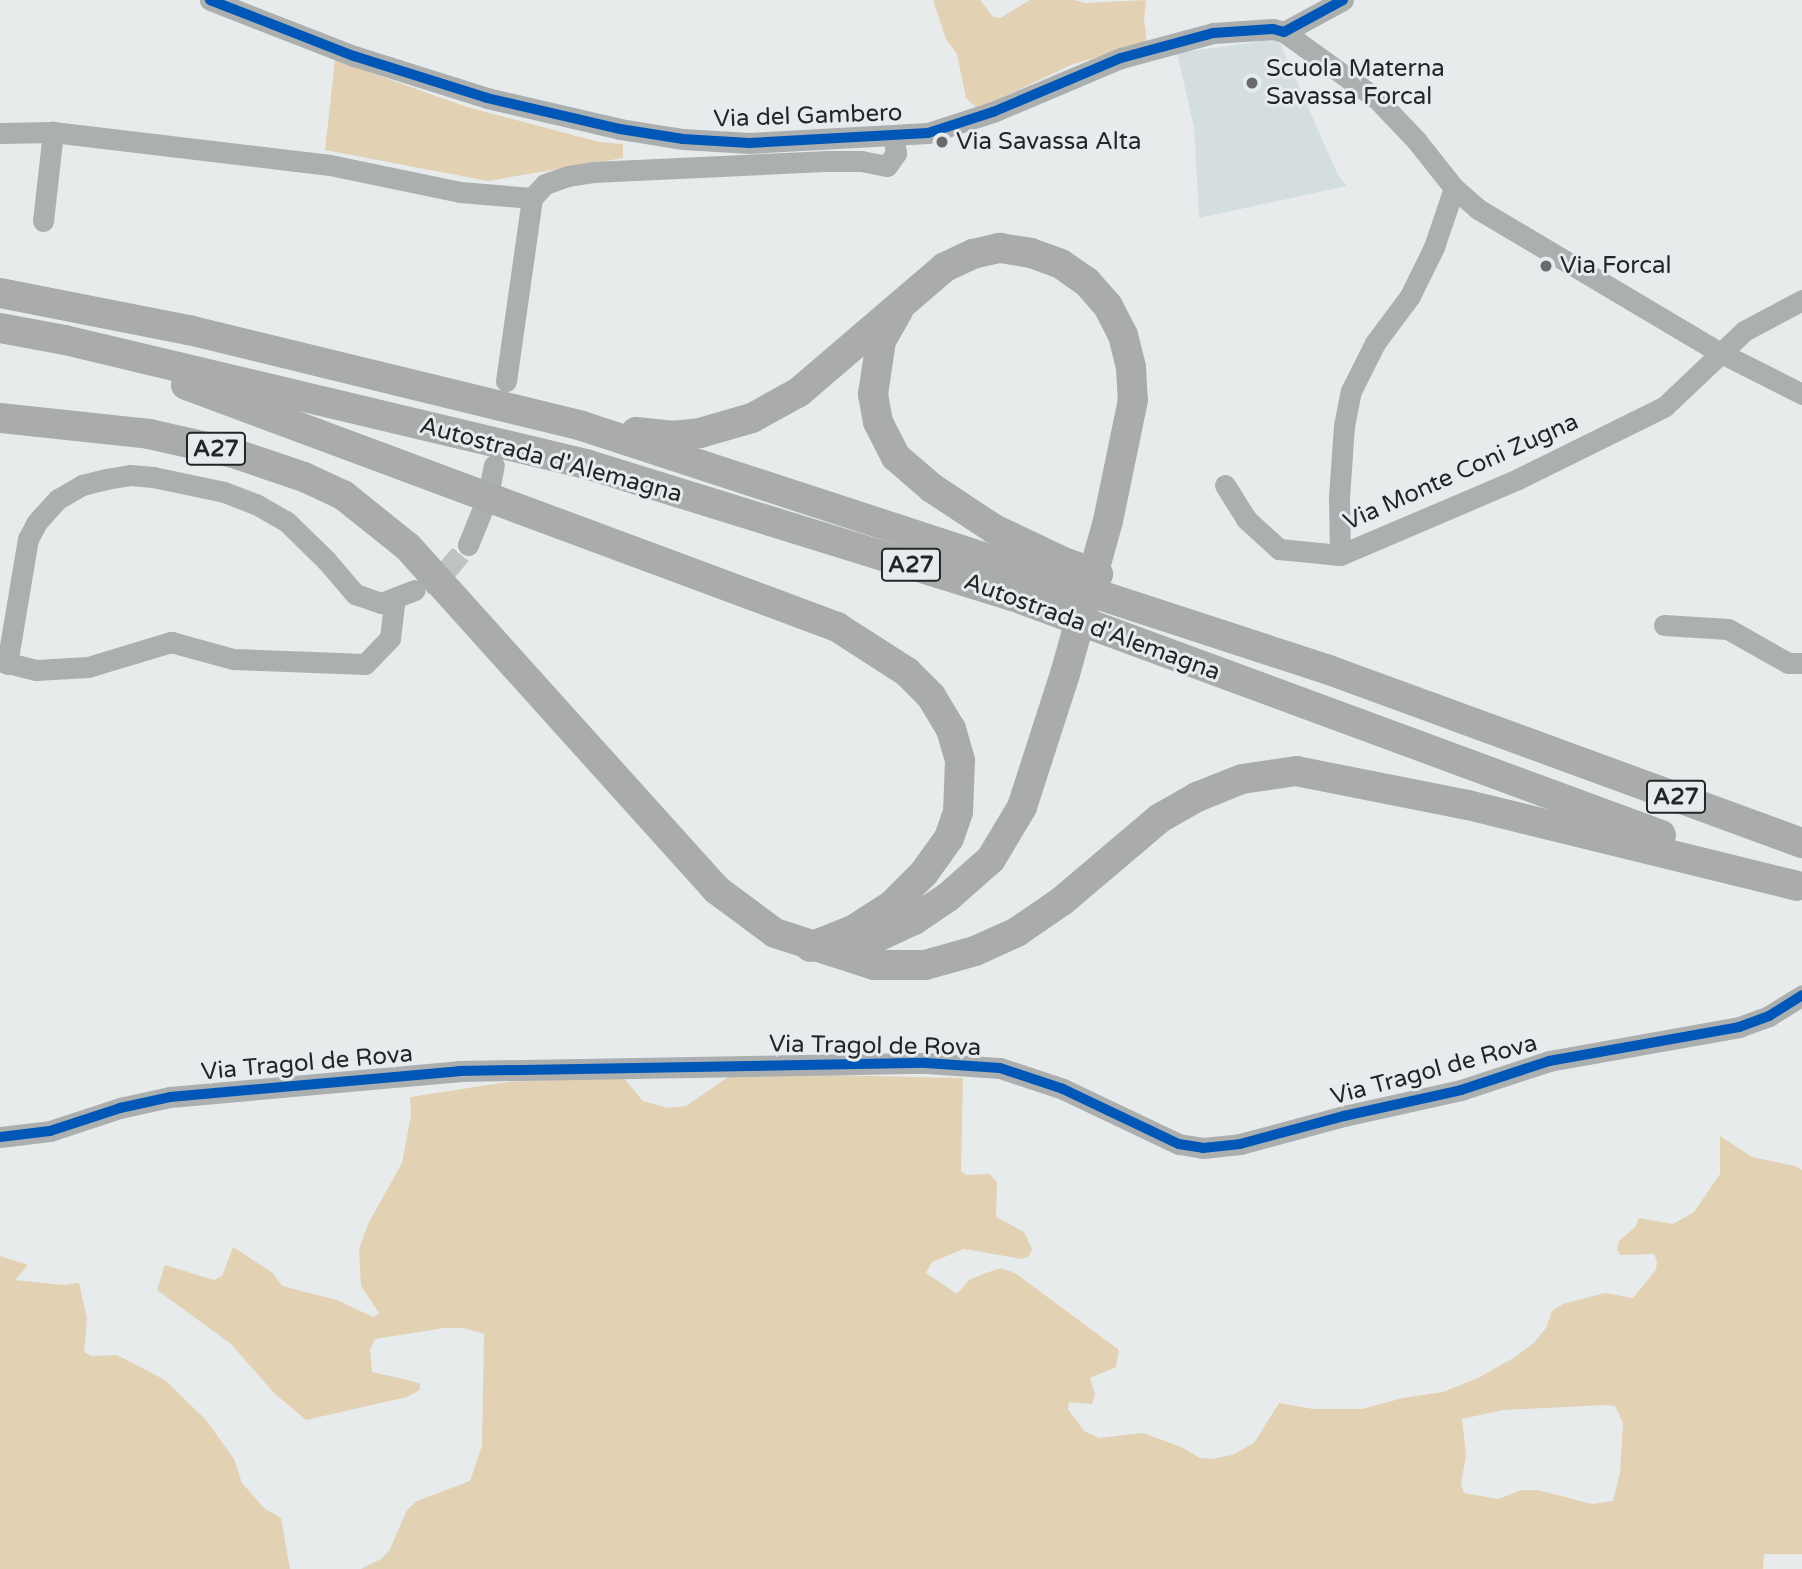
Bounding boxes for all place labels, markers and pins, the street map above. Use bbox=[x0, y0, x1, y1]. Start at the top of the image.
place label: Scuola Materna Savassa Forcal bbox=[1266, 55, 1445, 111]
marker: Scuola Materna Savassa Forcal bbox=[1244, 75, 1260, 91]
place label: Via Savassa Alta bbox=[956, 128, 1141, 156]
marker: Via Savassa Alta bbox=[934, 134, 950, 150]
place label: Via Forcal bbox=[1560, 252, 1671, 280]
marker: Via Forcal bbox=[1538, 258, 1554, 274]

